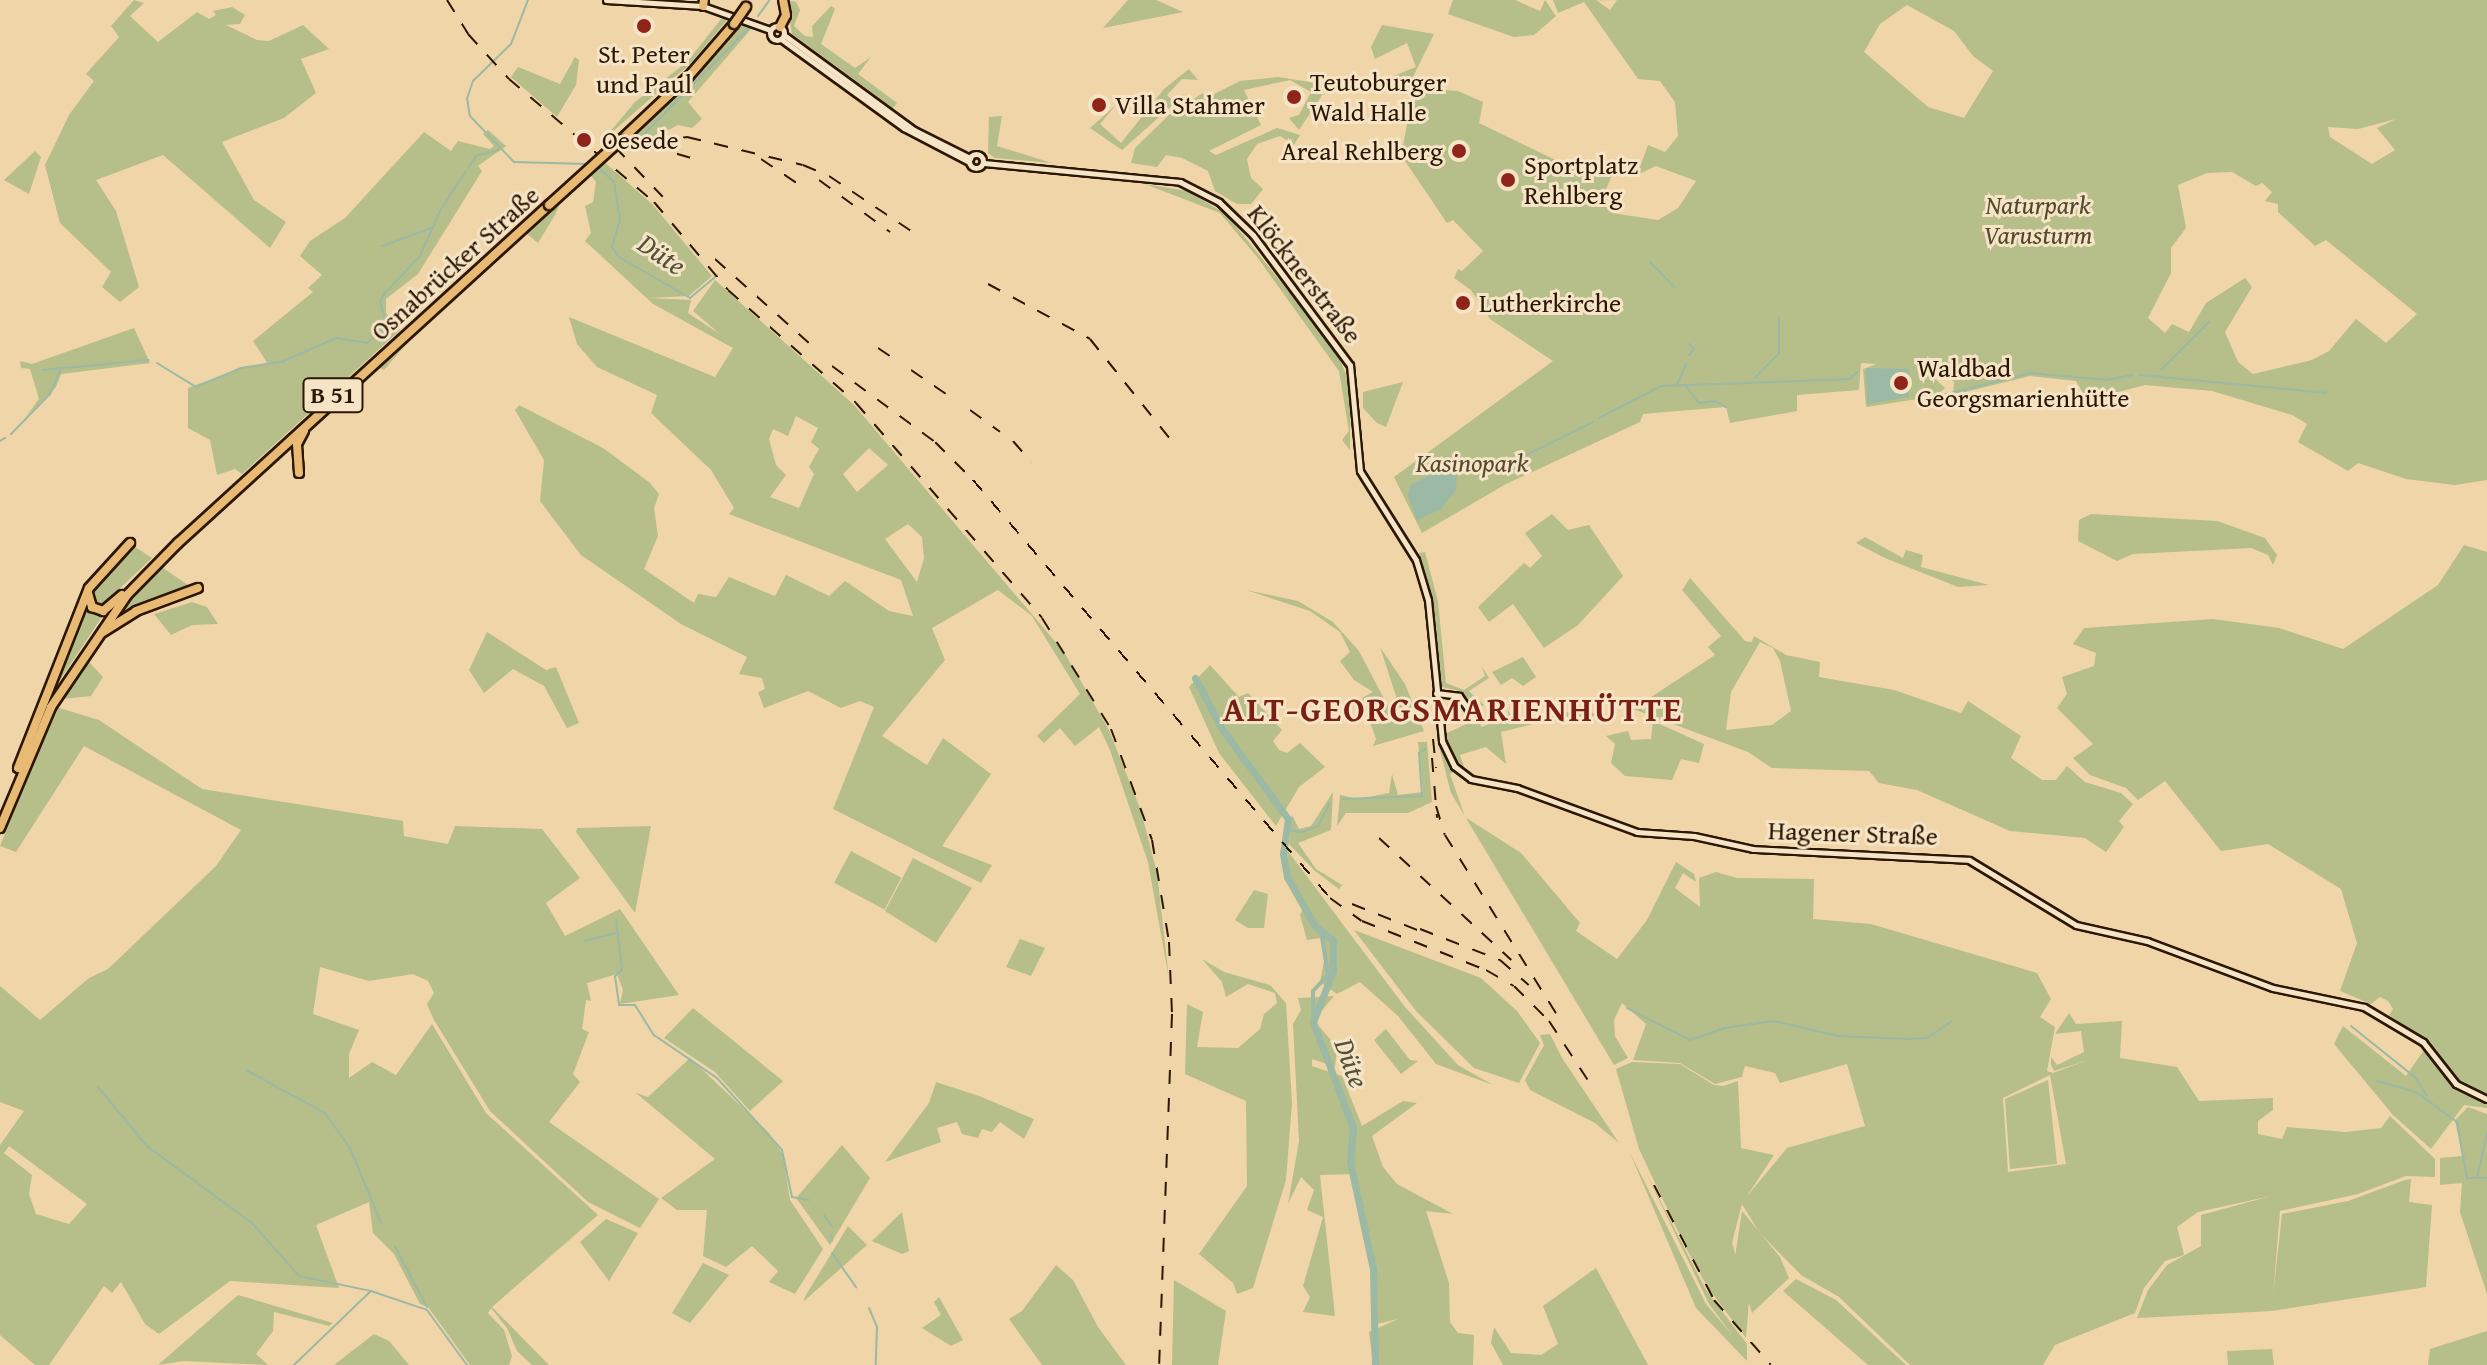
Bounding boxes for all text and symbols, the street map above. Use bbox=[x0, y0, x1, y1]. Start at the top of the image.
marker: St. Peter und Paul bbox=[635, 17, 653, 35]
place label: St. Peter und Paul bbox=[596, 38, 692, 100]
place label: Teutoburger Wald Halle bbox=[1310, 66, 1446, 128]
marker: Teutoburger Wald Halle bbox=[1285, 88, 1303, 106]
place label: Villa Stahmer bbox=[1115, 89, 1265, 121]
marker: Villa Stahmer bbox=[1090, 96, 1108, 114]
place label: Oesede bbox=[602, 124, 679, 156]
marker: Oesede bbox=[573, 129, 595, 151]
place label: Areal Rehlberg bbox=[1281, 135, 1443, 167]
marker: Areal Rehlberg bbox=[1450, 142, 1468, 160]
place label: Sportplatz Rehlberg bbox=[1524, 149, 1638, 210]
marker: Sportplatz Rehlberg bbox=[1499, 171, 1517, 189]
street label: Osnabrücker Straße bbox=[364, 179, 546, 347]
park label: Naturpark Varusturm bbox=[1983, 189, 2093, 250]
street label: Klöcknerstraße bbox=[1241, 198, 1369, 350]
water label: Düte bbox=[632, 226, 692, 282]
place label: Lutherkirche bbox=[1479, 287, 1621, 319]
marker: Lutherkirche bbox=[1454, 294, 1472, 312]
place label: Waldbad Georgsmarienhütte bbox=[1917, 352, 2129, 414]
marker: Waldbad Georgsmarienhütte bbox=[1892, 374, 1910, 392]
road number: B 51 bbox=[301, 375, 365, 415]
park label: Kasinopark bbox=[1416, 447, 1528, 479]
district label: ALT-GEORGSMARIENHÜTTE bbox=[1223, 689, 1683, 729]
street label: Hagener Straße bbox=[1768, 814, 1938, 852]
water label: Düte bbox=[1328, 1034, 1376, 1092]

